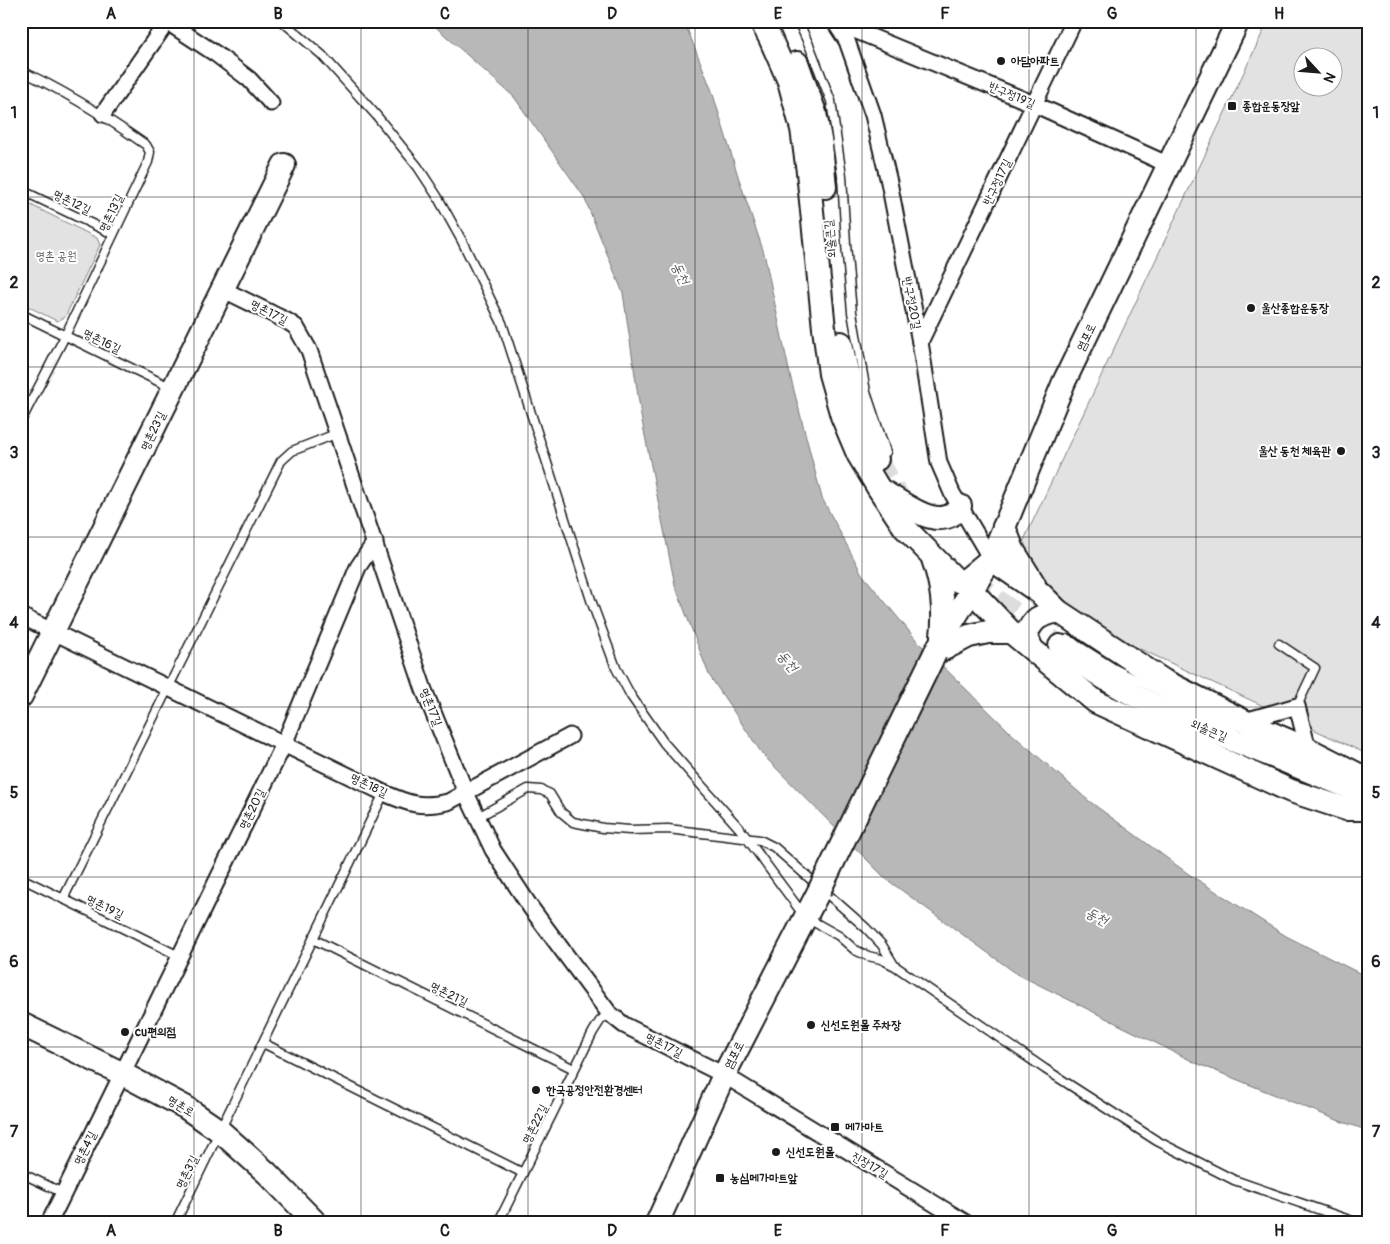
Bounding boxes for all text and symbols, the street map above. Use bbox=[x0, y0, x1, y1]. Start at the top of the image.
text: A bbox=[106, 4, 117, 24]
text: B bbox=[273, 4, 283, 24]
text: C bbox=[440, 4, 450, 24]
text: D bbox=[607, 4, 617, 24]
text: E bbox=[774, 4, 783, 24]
text: F bbox=[940, 4, 950, 24]
text: G bbox=[1107, 4, 1118, 24]
text: H bbox=[1274, 4, 1284, 24]
north arrow bbox=[1292, 48, 1342, 98]
place label: 아담아파트 bbox=[1011, 54, 1060, 69]
marker: 아담아파트 bbox=[995, 55, 1007, 67]
text: N bbox=[1320, 69, 1339, 85]
street label: 반구정19길 bbox=[986, 79, 1038, 112]
place label: 종합운동장앞 bbox=[1242, 99, 1300, 114]
marker: 종합운동장앞 bbox=[1226, 100, 1238, 112]
text: 1 bbox=[11, 103, 17, 123]
text: 1 bbox=[1373, 103, 1379, 123]
street label: 반구정17길 bbox=[980, 156, 1015, 208]
street label: 명촌12길 bbox=[50, 187, 94, 218]
street label: 명촌13길 bbox=[96, 191, 127, 235]
street label: 외솔큰길 bbox=[821, 219, 840, 259]
park label: 명촌 공원 bbox=[35, 249, 77, 264]
water label: 동천 bbox=[668, 259, 694, 289]
text: 2 bbox=[10, 273, 19, 293]
text: 2 bbox=[1372, 273, 1381, 293]
street label: 반구정20길 bbox=[899, 275, 924, 331]
street label: 명촌17길 bbox=[248, 297, 290, 328]
place label: 울산종합운동장 bbox=[1261, 301, 1329, 316]
marker: 울산종합운동장 bbox=[1245, 302, 1257, 314]
street label: 염포로 bbox=[1073, 321, 1100, 354]
street label: 명촌16길 bbox=[80, 326, 124, 357]
street label: 명촌23길 bbox=[137, 409, 170, 453]
text: 3 bbox=[10, 443, 19, 463]
text: 3 bbox=[1372, 443, 1381, 463]
place label: 울산 동천 체육관 bbox=[1258, 444, 1331, 459]
marker: 울산 동천 체육관 bbox=[1335, 445, 1347, 457]
text: 4 bbox=[9, 613, 19, 633]
text: 4 bbox=[1371, 613, 1381, 633]
water label: 동천 bbox=[774, 647, 803, 677]
street label: 명촌17길 bbox=[416, 686, 445, 729]
street label: 외솔큰길 bbox=[1188, 716, 1230, 745]
street label: 명촌18길 bbox=[348, 770, 390, 801]
text: 5 bbox=[10, 783, 19, 803]
text: 5 bbox=[1372, 783, 1381, 803]
street label: 명촌20길 bbox=[236, 786, 269, 832]
street label: 명촌19길 bbox=[84, 892, 126, 923]
water label: 동천 bbox=[1083, 904, 1112, 930]
text: 6 bbox=[9, 952, 19, 972]
text: 6 bbox=[1371, 952, 1381, 972]
street label: 명촌21길 bbox=[427, 979, 471, 1010]
place label: 신선도원몰 주차장 bbox=[821, 1018, 901, 1033]
marker: 신선도원몰 주차장 bbox=[805, 1019, 817, 1031]
place label: cu편의점 bbox=[134, 1025, 176, 1040]
marker: cu편의점 bbox=[119, 1026, 131, 1038]
street label: 명촌17길 bbox=[643, 1030, 685, 1061]
street label: 염포로 bbox=[721, 1039, 748, 1072]
place label: 한국공정안전환경센터 bbox=[545, 1083, 643, 1098]
marker: 한국공정안전환경센터 bbox=[530, 1084, 542, 1096]
street label: 명촌로 bbox=[164, 1093, 197, 1120]
street label: 명촌22길 bbox=[519, 1102, 552, 1147]
place label: 메가마트 bbox=[845, 1120, 884, 1135]
marker: 메가마트 bbox=[829, 1121, 841, 1133]
text: 7 bbox=[10, 1122, 19, 1142]
text: 7 bbox=[1372, 1122, 1381, 1142]
street label: 명촌4길 bbox=[71, 1128, 100, 1168]
place label: 신선도원몰 bbox=[786, 1145, 835, 1160]
marker: 신선도원몰 bbox=[770, 1146, 782, 1158]
street label: 진장17길 bbox=[849, 1149, 891, 1182]
street label: 명촌3길 bbox=[173, 1153, 202, 1192]
place label: 농심메가마트앞 bbox=[730, 1171, 798, 1186]
marker: 농심메가마트앞 bbox=[714, 1172, 726, 1184]
text: A bbox=[106, 1221, 117, 1241]
text: B bbox=[273, 1221, 283, 1241]
text: C bbox=[440, 1221, 450, 1241]
text: D bbox=[607, 1221, 617, 1241]
text: E bbox=[774, 1221, 783, 1241]
text: F bbox=[940, 1221, 950, 1241]
text: G bbox=[1107, 1221, 1118, 1241]
text: H bbox=[1274, 1221, 1284, 1241]

